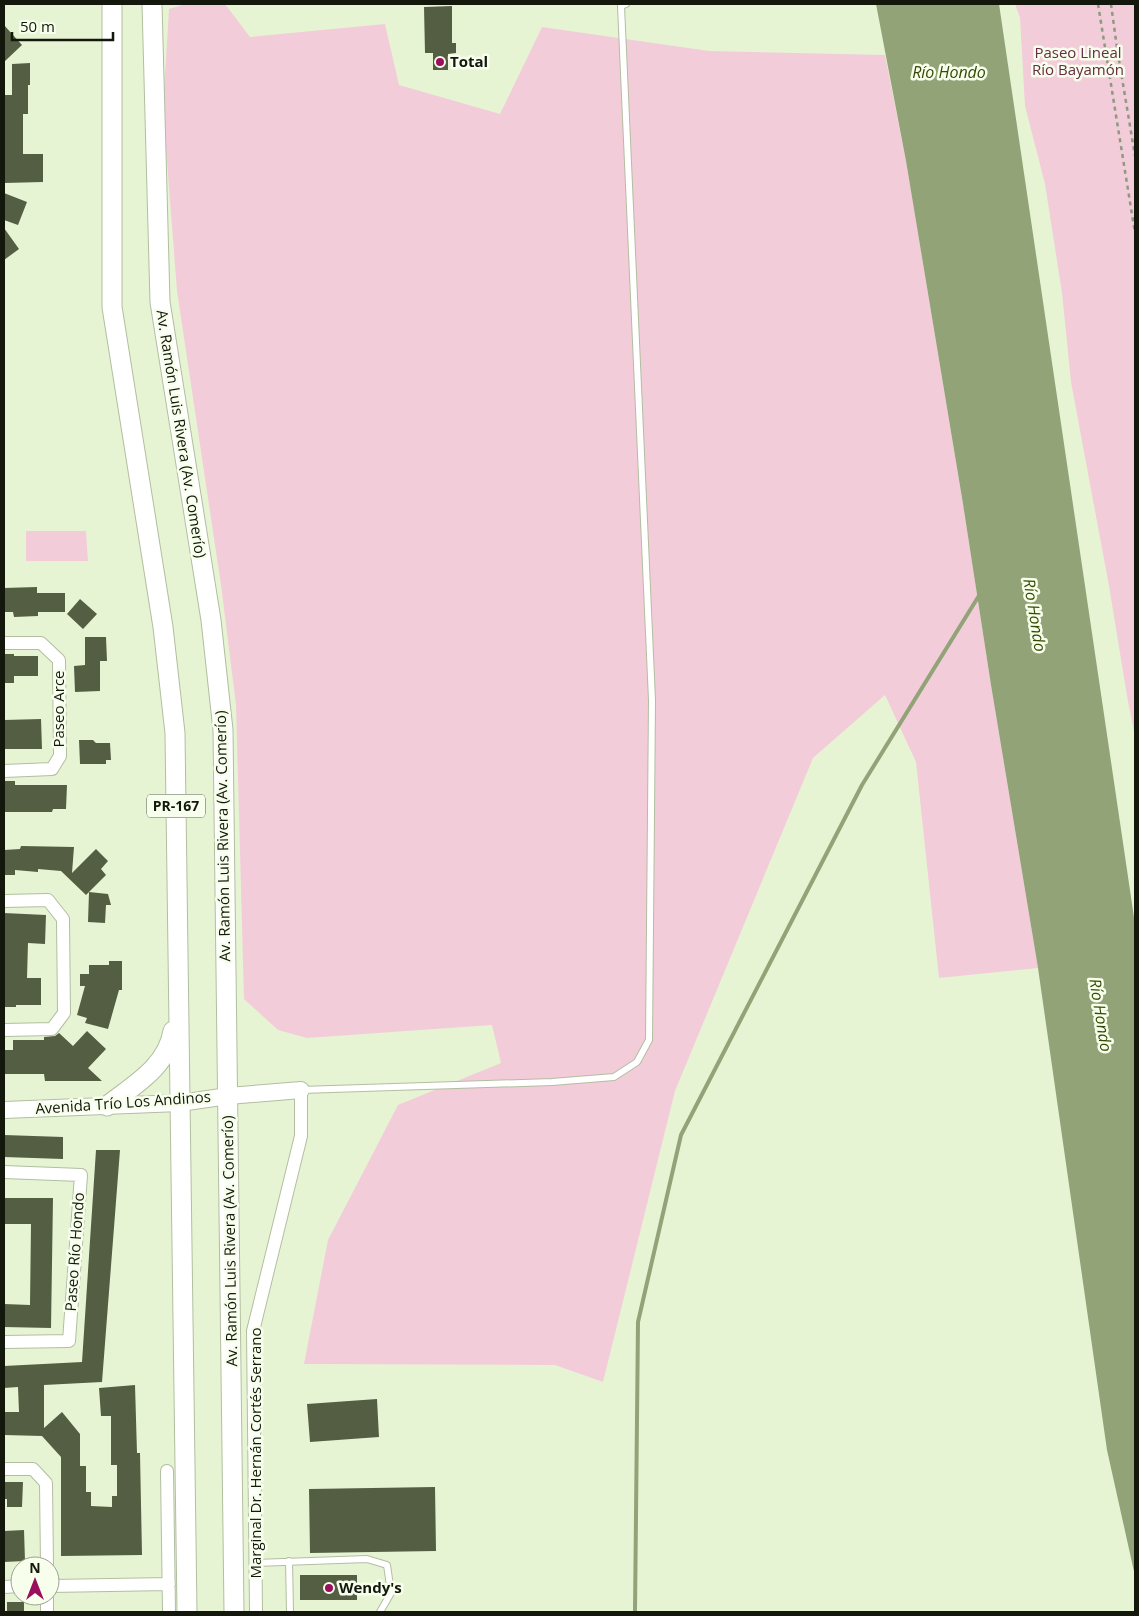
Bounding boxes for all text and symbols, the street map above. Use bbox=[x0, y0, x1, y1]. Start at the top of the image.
scale bar bbox=[12, 10, 114, 42]
text: 50 m bbox=[20, 16, 55, 36]
park label: Paseo Lineal Río Bayamón bbox=[1032, 42, 1124, 79]
place label: Total bbox=[450, 51, 488, 71]
marker: Total bbox=[434, 56, 446, 68]
water label: Río Hondo bbox=[912, 61, 986, 83]
street label: Av. Ramón Luis Rivera (Av. Comerío) bbox=[152, 308, 211, 559]
water label: Río Hondo bbox=[1018, 577, 1052, 653]
street label: Paseo Arce bbox=[48, 670, 68, 748]
street label: Av. Ramón Luis Rivera (Av. Comerío) bbox=[210, 710, 234, 962]
road number: PR-167 bbox=[147, 794, 205, 818]
water label: Río Hondo bbox=[1084, 977, 1118, 1053]
street label: Avenida Trío Los Andinos bbox=[35, 1086, 211, 1118]
street label: Av. Ramón Luis Rivera (Av. Comerío) bbox=[217, 1115, 241, 1367]
street label: Paseo Río Hondo bbox=[60, 1192, 88, 1312]
street label: Marginal Dr. Hernán Cortés Serrano bbox=[245, 1327, 265, 1579]
north arrow bbox=[10, 1556, 60, 1606]
text: N bbox=[29, 1558, 41, 1577]
place label: Wendy's bbox=[339, 1577, 402, 1597]
marker: Wendy's bbox=[323, 1582, 335, 1594]

